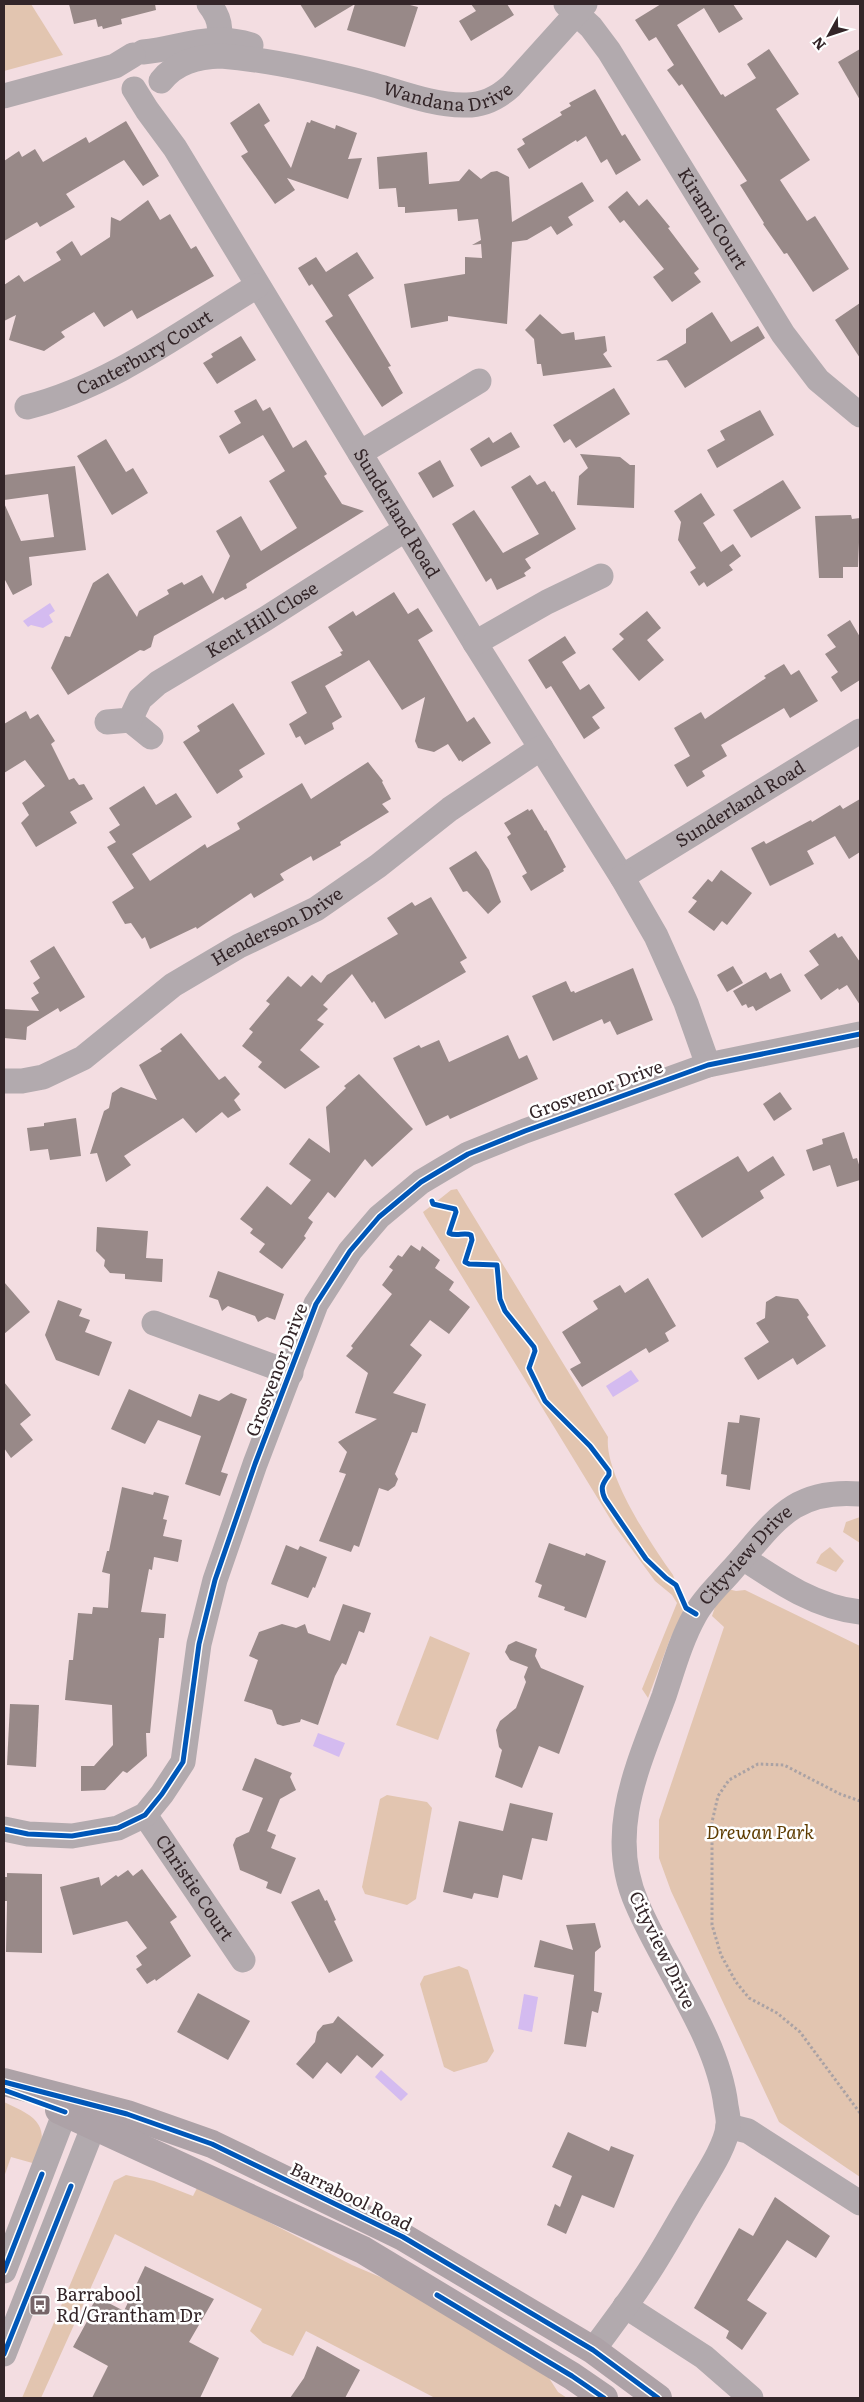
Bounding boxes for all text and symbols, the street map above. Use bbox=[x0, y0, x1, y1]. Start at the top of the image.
north arrow bbox=[804, 10, 854, 60]
text: N bbox=[807, 33, 830, 55]
street label: Wandana Drive bbox=[380, 73, 518, 117]
street label: Kirami Court bbox=[672, 162, 755, 275]
street label: Canterbury Court bbox=[72, 302, 218, 401]
street label: Sunderland Road bbox=[348, 442, 447, 583]
street label: Kent Hill Close bbox=[200, 574, 323, 664]
street label: Sunderland Road bbox=[670, 753, 810, 853]
street label: Henderson Drive bbox=[205, 879, 348, 972]
street label: Grosvenor Drive bbox=[525, 1052, 666, 1125]
street label: Grosvenor Drive bbox=[238, 1299, 313, 1440]
street label: Cityview Drive bbox=[691, 1497, 797, 1610]
park label: Drewan Park bbox=[706, 1818, 814, 1845]
street label: Christie Court bbox=[150, 1828, 242, 1946]
street label: Cityview Drive bbox=[623, 1886, 703, 2013]
street label: Barrabool Road bbox=[286, 2154, 417, 2237]
place label: Barrabool Rd/Grantham Dr bbox=[56, 2280, 202, 2328]
bus stop icon: Barrabool Rd/Grantham Dr bbox=[28, 2293, 52, 2317]

